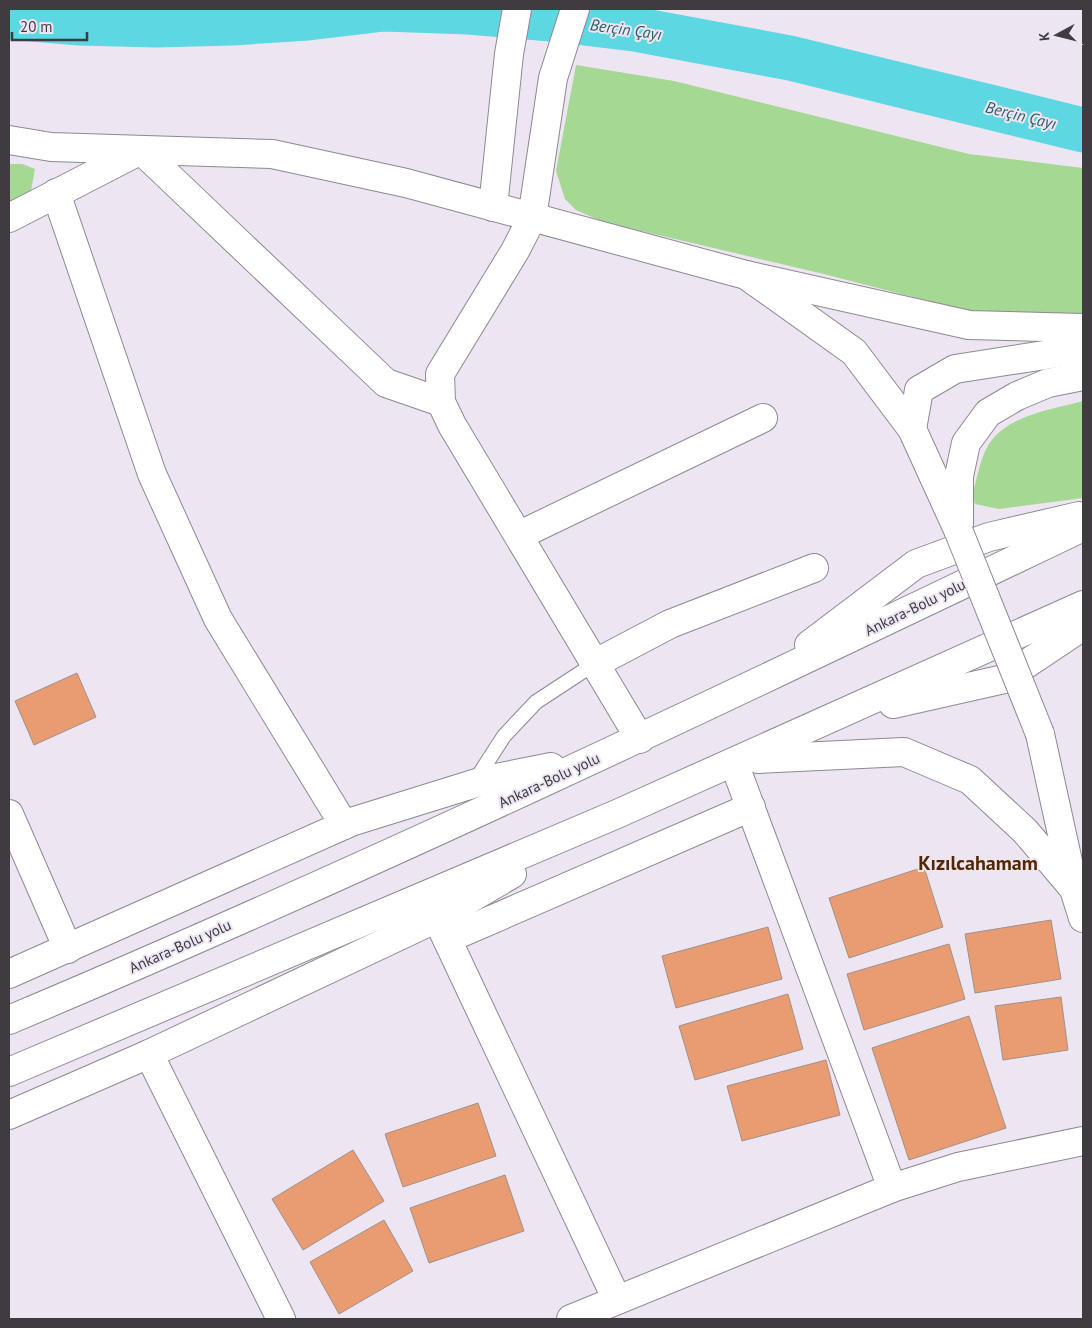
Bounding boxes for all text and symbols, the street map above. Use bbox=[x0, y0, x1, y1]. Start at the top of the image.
scale bar bbox=[12, 10, 88, 42]
north arrow bbox=[1032, 10, 1082, 60]
water label: Berçin Çayı bbox=[589, 14, 663, 44]
text: 20 m bbox=[20, 17, 53, 36]
text: K bbox=[1035, 31, 1054, 42]
water label: Berçin Çayı bbox=[984, 97, 1058, 133]
street label: Ankara-Bolu yolu bbox=[861, 574, 969, 640]
street label: Ankara-Bolu yolu bbox=[495, 748, 603, 812]
district label: Kızılcahamam bbox=[918, 850, 1038, 876]
street label: Ankara-Bolu yolu bbox=[126, 915, 234, 977]

